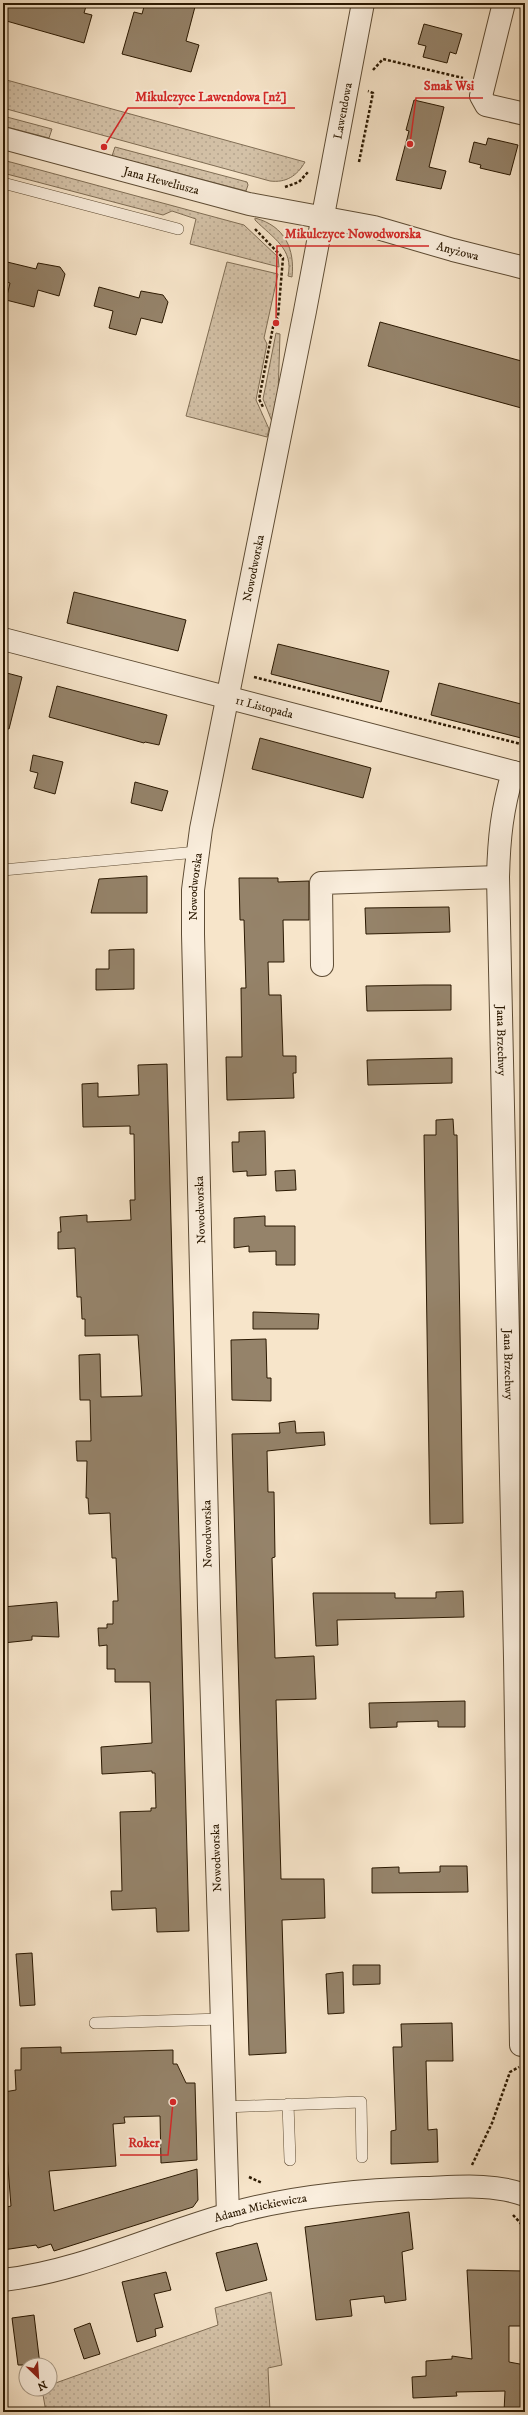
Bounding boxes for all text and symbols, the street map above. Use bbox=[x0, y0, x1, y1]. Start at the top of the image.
callout: Smak Wsi bbox=[416, 73, 483, 98]
text: Smak Wsi bbox=[424, 78, 475, 94]
street label: Lawendowa bbox=[331, 81, 356, 140]
callout: Mikulczyce Lawendowa [nż] bbox=[128, 83, 295, 108]
text: Mikulczyce Lawendowa [nż] bbox=[135, 89, 287, 106]
street label: Jana Heweliusza bbox=[121, 163, 202, 199]
callout: Mikulczyce Nowodworska bbox=[277, 221, 429, 246]
text: Mikulczyce Nowodworska bbox=[285, 226, 422, 243]
street label: Anyżowa bbox=[435, 239, 481, 264]
street label: Nowodworska bbox=[240, 533, 268, 603]
street label: 11 Listopada bbox=[234, 693, 295, 722]
street label: Nowodworska bbox=[186, 851, 206, 920]
street label: Jana Brzechwy bbox=[493, 1004, 509, 1076]
street label: Nowodworska bbox=[192, 1175, 209, 1244]
street label: Jana Brzechwy bbox=[500, 1328, 516, 1400]
street label: Nowodworska bbox=[199, 1499, 216, 1568]
street label: Nowodworska bbox=[208, 1823, 225, 1892]
callout: Roker bbox=[120, 2130, 168, 2155]
text: Roker bbox=[128, 2135, 160, 2151]
street label: Adama Mickiewicza bbox=[212, 2190, 309, 2226]
north arrow bbox=[18, 2357, 58, 2397]
text: N bbox=[35, 2377, 49, 2393]

